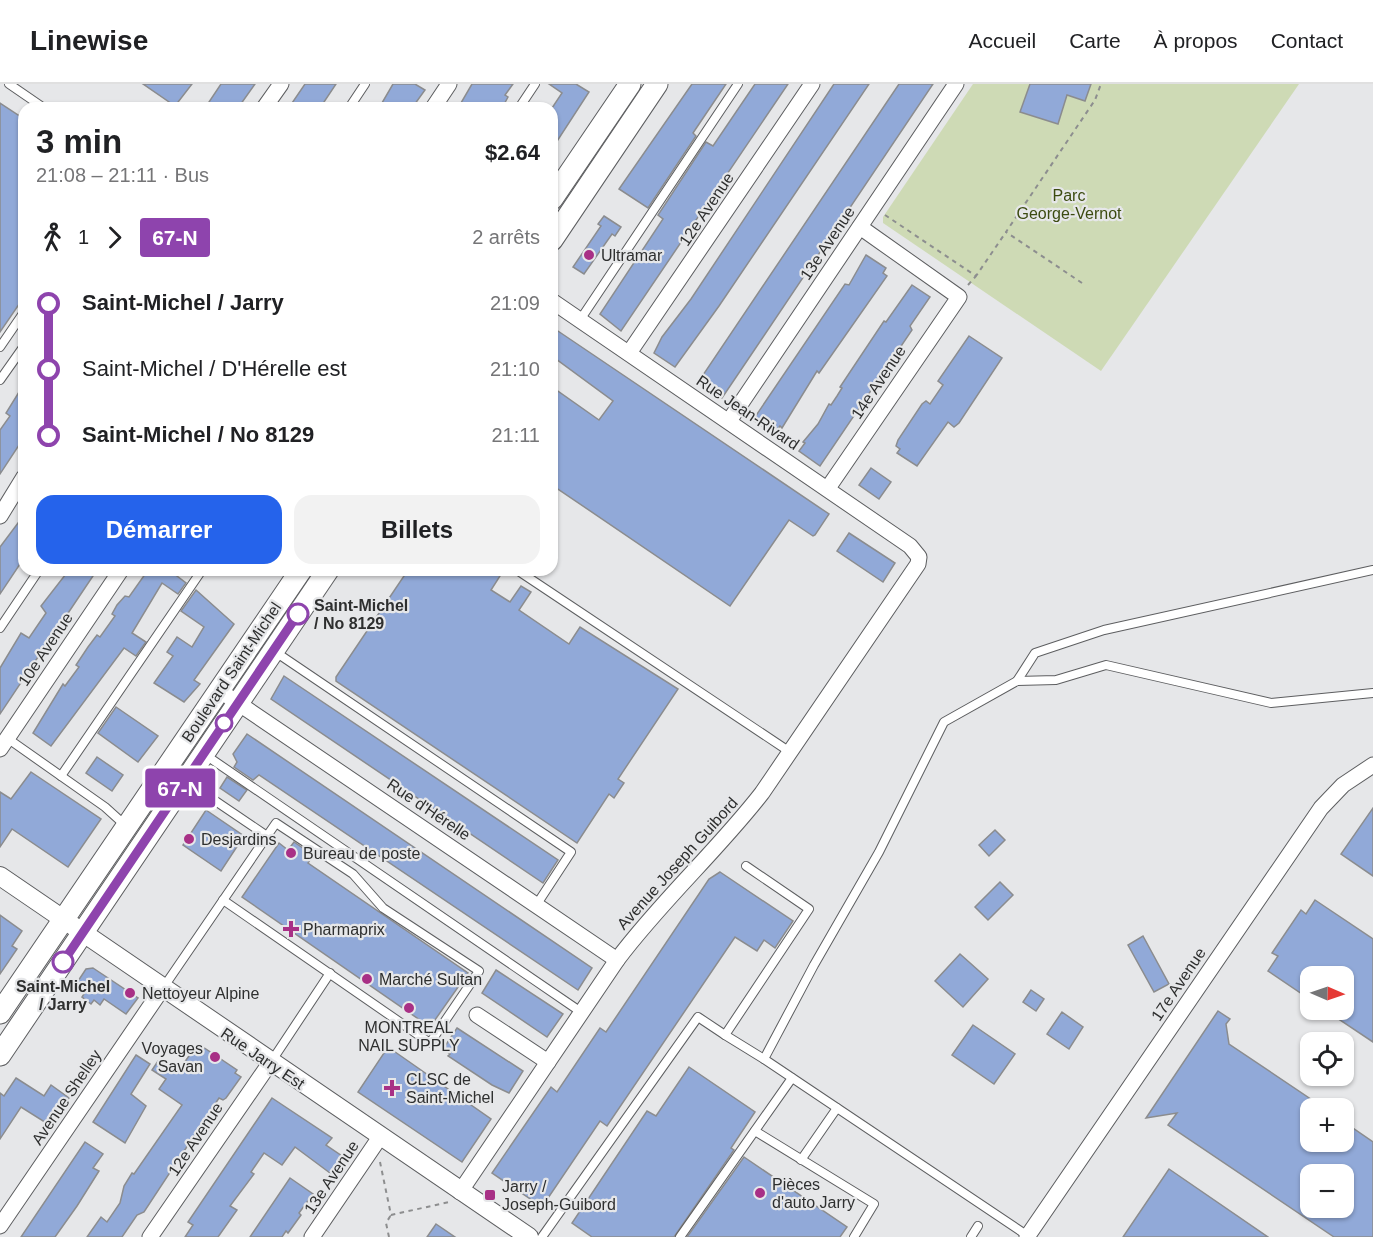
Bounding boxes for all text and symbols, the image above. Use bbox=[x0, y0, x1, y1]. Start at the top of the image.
text: Linewise bbox=[30, 25, 148, 56]
text: Accueil bbox=[969, 29, 1036, 52]
text: Carte bbox=[1069, 29, 1121, 52]
text: À propos bbox=[1154, 29, 1238, 52]
text: Contact bbox=[1271, 29, 1343, 52]
text: 3 min bbox=[36, 123, 122, 160]
text: $2.64 bbox=[485, 140, 540, 165]
text: 21:08 – 21:11 · Bus bbox=[36, 164, 209, 186]
street label: 12e Avenue bbox=[676, 170, 737, 249]
park label: Parc George-Vernot bbox=[1017, 187, 1122, 222]
street label: 13e Avenue bbox=[797, 204, 858, 283]
icon: walk bbox=[36, 221, 69, 254]
icon: forward bbox=[98, 221, 131, 254]
text: 1 bbox=[78, 226, 89, 248]
text: 67-N bbox=[152, 226, 198, 249]
text: 2 arrêts bbox=[472, 226, 540, 248]
place label: Ultramar bbox=[601, 247, 663, 264]
marker: Ultramar bbox=[582, 248, 596, 262]
text: Saint-Michel / Jarry bbox=[82, 290, 284, 315]
text: 21:09 bbox=[490, 292, 540, 314]
street label: 14e Avenue bbox=[848, 343, 909, 422]
text: Saint-Michel / D'Hérelle est bbox=[82, 356, 347, 381]
text: 21:10 bbox=[490, 358, 540, 380]
street label: Rue Jean-Rivard bbox=[693, 372, 802, 453]
text: Saint-Michel / No 8129 bbox=[82, 422, 314, 447]
text: 21:11 bbox=[491, 424, 540, 446]
button: Démarrer bbox=[36, 495, 282, 564]
button: Billets bbox=[294, 495, 540, 564]
place label: Saint-Michel / No 8129 bbox=[314, 597, 408, 632]
street label: Boulevard Saint-Michel bbox=[178, 599, 284, 745]
marker: Saint-Michel / No 8129 bbox=[287, 603, 309, 625]
street label: 10e Avenue bbox=[15, 610, 76, 689]
unlabelled marker bbox=[215, 714, 233, 732]
line badge: 67-N bbox=[138, 768, 222, 808]
street label: Rue d'Hérelle bbox=[384, 775, 474, 843]
text: 67-N bbox=[157, 777, 203, 800]
street label: Avenue Joseph Guibord bbox=[614, 794, 741, 933]
place label: Desjardins bbox=[201, 831, 277, 848]
marker: Desjardins bbox=[182, 832, 196, 846]
place label: Bureau de poste bbox=[303, 845, 421, 862]
marker: Bureau de poste bbox=[284, 846, 298, 860]
place label: Pharmaprix bbox=[303, 921, 385, 938]
marker: Pharmaprix bbox=[284, 922, 298, 936]
street label: 17e Avenue bbox=[1148, 945, 1209, 1024]
marker: Saint-Michel / Jarry bbox=[52, 951, 74, 973]
north arrow bbox=[1300, 966, 1354, 1020]
map controls bbox=[1300, 966, 1354, 1218]
place label: Marché Sultan bbox=[379, 971, 482, 988]
marker: Marché Sultan bbox=[360, 972, 374, 986]
place label: Saint-Michel / Jarry bbox=[16, 978, 110, 1013]
place label: Nettoyeur Alpine bbox=[142, 985, 260, 1002]
marker: Nettoyeur Alpine bbox=[123, 986, 137, 1000]
marker: MONTREAL NAIL SUPPLY bbox=[402, 1001, 416, 1015]
place label: MONTREAL NAIL SUPPLY bbox=[358, 1019, 460, 1054]
street label: Rue Jarry Est bbox=[218, 1024, 308, 1093]
button: locate bbox=[1300, 1032, 1354, 1086]
place label: Voyages Savan bbox=[142, 1040, 203, 1075]
street label: Avenue Shelley bbox=[28, 1047, 104, 1148]
marker: Voyages Savan bbox=[208, 1050, 222, 1064]
place label: CLSC de Saint-Michel bbox=[406, 1071, 494, 1106]
marker: CLSC de Saint-Michel bbox=[383, 1079, 401, 1097]
button: + bbox=[1300, 1098, 1354, 1152]
street label: 12e Avenue bbox=[165, 1100, 226, 1179]
street label: 13e Avenue bbox=[301, 1138, 362, 1217]
button: − bbox=[1300, 1164, 1354, 1218]
place label: Pièces d'auto Jarry bbox=[772, 1176, 855, 1211]
place label: Jarry / Joseph-Guibord bbox=[502, 1178, 616, 1213]
marker: Pièces d'auto Jarry bbox=[753, 1186, 767, 1200]
marker: Jarry / Joseph-Guibord bbox=[483, 1188, 497, 1202]

